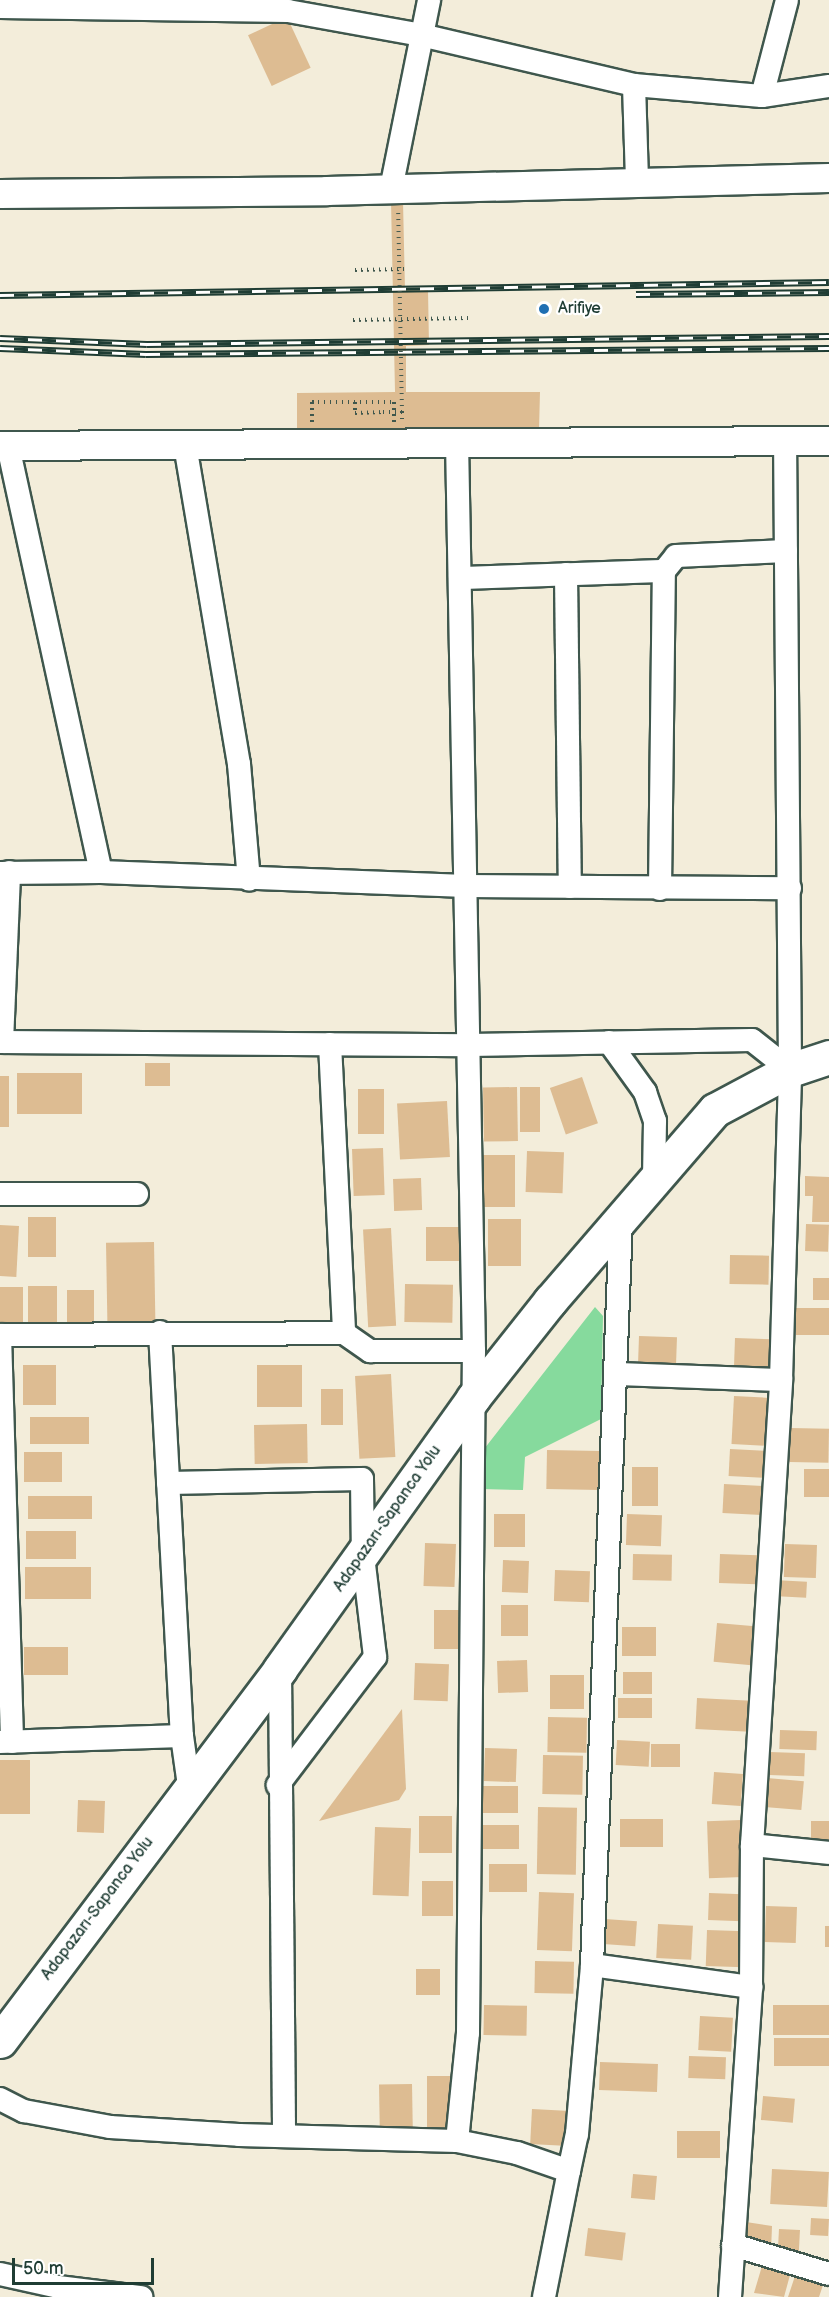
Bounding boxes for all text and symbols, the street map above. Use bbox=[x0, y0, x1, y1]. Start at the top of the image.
place label: Arifiye bbox=[558, 299, 601, 319]
marker: Arifiye bbox=[535, 300, 553, 318]
street label: Adapazarı-Sapanca Yolu bbox=[330, 1442, 446, 1596]
street label: Adapazarı-Sapanca Yolu bbox=[38, 1833, 158, 1985]
scale bar bbox=[15, 2246, 158, 2284]
text: 50 m bbox=[23, 2258, 64, 2279]

